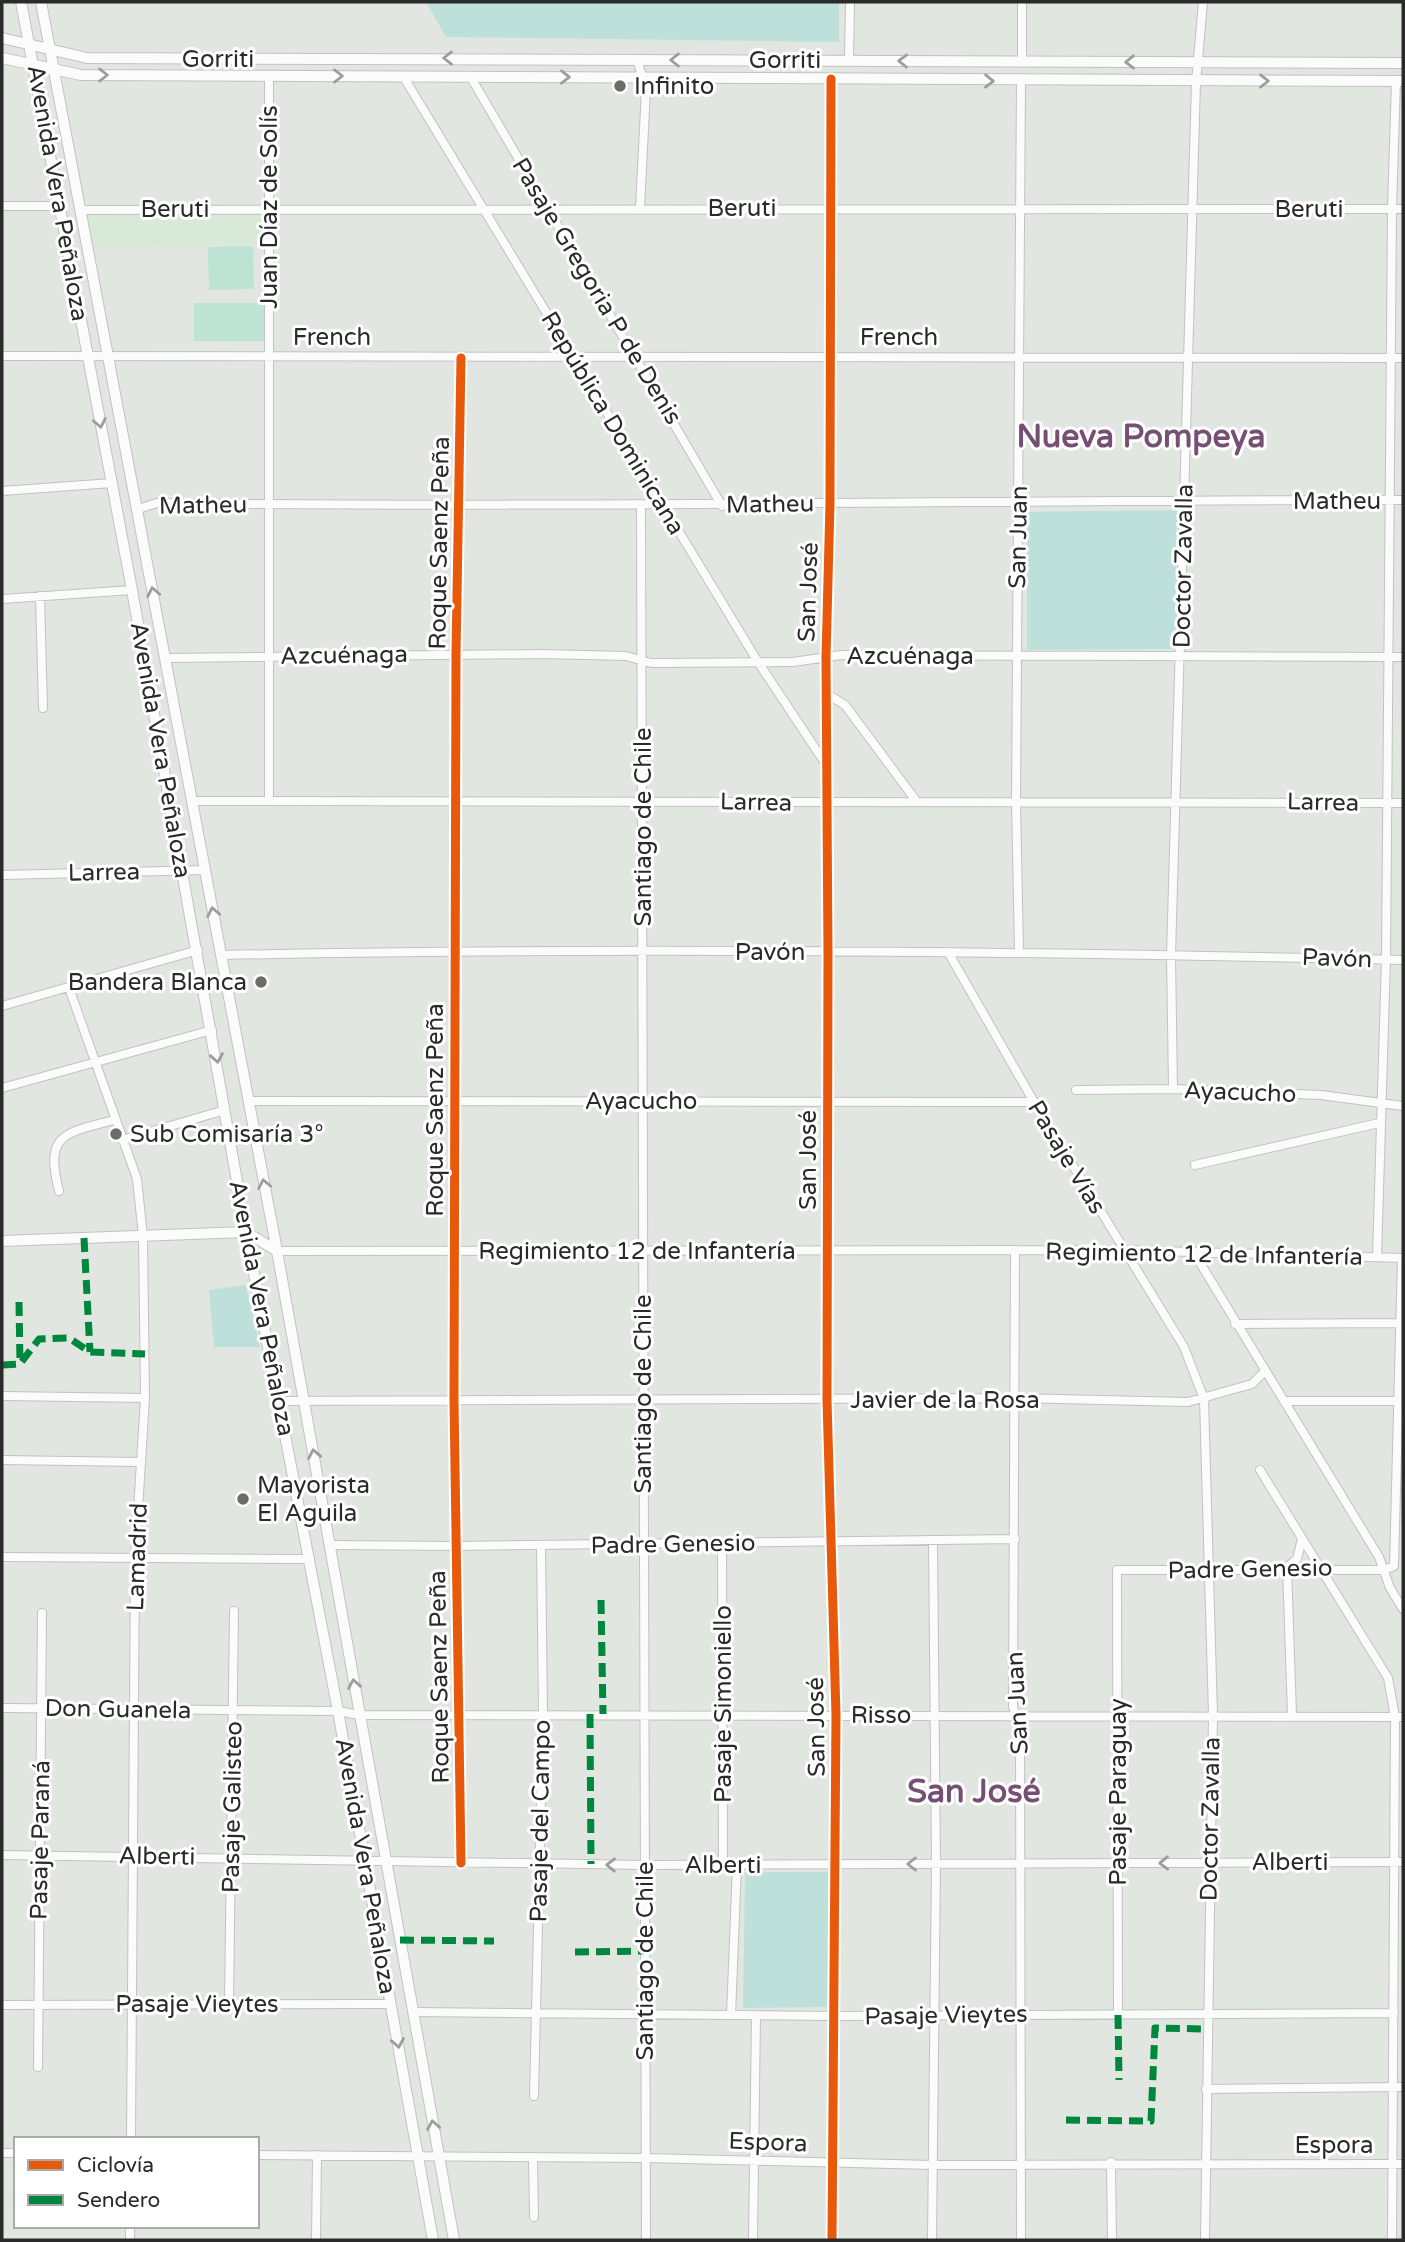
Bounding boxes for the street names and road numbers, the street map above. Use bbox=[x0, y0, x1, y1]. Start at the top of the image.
street label: Gorriti bbox=[182, 45, 254, 74]
street label: Gorriti bbox=[749, 46, 821, 75]
street label: Avenida Vera Peñaloza bbox=[21, 63, 94, 324]
street label: Juan Díaz de Solís bbox=[255, 105, 284, 309]
street label: Pasaje Gregoria P de Denis bbox=[505, 153, 688, 430]
street label: Beruti bbox=[707, 194, 777, 223]
street label: Beruti bbox=[140, 195, 210, 224]
street label: Beruti bbox=[1274, 195, 1344, 224]
street label: República Dominicana bbox=[534, 306, 691, 540]
street label: French bbox=[293, 323, 371, 352]
street label: French bbox=[860, 323, 938, 352]
street label: Roque Saenz Peña bbox=[423, 436, 456, 650]
street label: Doctor Zavalla bbox=[1168, 484, 1199, 648]
street label: San Juan bbox=[1003, 485, 1034, 589]
street label: Matheu bbox=[1293, 487, 1381, 516]
street label: Matheu bbox=[726, 489, 814, 520]
street label: Matheu bbox=[159, 490, 247, 521]
street label: San José bbox=[792, 542, 825, 643]
street label: Avenida Vera Peñaloza bbox=[124, 620, 197, 881]
street label: Azcuénaga bbox=[280, 640, 408, 671]
street label: Azcuénaga bbox=[846, 642, 974, 671]
street label: Santiago de Chile bbox=[629, 727, 658, 927]
street label: Larrea bbox=[720, 787, 792, 818]
street label: Larrea bbox=[1287, 787, 1359, 818]
street label: Larrea bbox=[68, 857, 140, 888]
street label: Pavón bbox=[735, 938, 805, 967]
street label: Pavón bbox=[1301, 943, 1373, 974]
street label: Roque Saenz Peña bbox=[421, 1003, 450, 1217]
street label: Ayacucho bbox=[1183, 1076, 1297, 1109]
street label: Ayacucho bbox=[585, 1087, 697, 1116]
street label: Pasaje Vías bbox=[1021, 1095, 1112, 1219]
street label: San José bbox=[794, 1110, 823, 1210]
street label: Avenida Vera Peñaloza bbox=[222, 1178, 301, 1438]
street label: Regimiento 12 de Infantería bbox=[478, 1237, 796, 1266]
street label: Regimiento 12 de Infantería bbox=[1045, 1237, 1363, 1272]
street label: Santiago de Chile bbox=[629, 1294, 658, 1494]
street label: Javier de la Rosa bbox=[850, 1386, 1040, 1415]
street label: Lamadrid bbox=[121, 1502, 154, 1612]
street label: Padre Genesio bbox=[590, 1529, 756, 1560]
street label: Padre Genesio bbox=[1167, 1554, 1333, 1585]
street label: Roque Saenz Peña bbox=[423, 1570, 456, 1784]
street label: Pasaje Simoniello bbox=[709, 1605, 738, 1803]
street label: San Juan bbox=[1000, 1651, 1035, 1755]
street label: San José bbox=[801, 1677, 832, 1777]
street label: Don Guanela bbox=[44, 1694, 192, 1725]
street label: Pasaje Paraguay bbox=[1104, 1698, 1133, 1886]
street label: Risso bbox=[851, 1701, 911, 1730]
street label: Pasaje del Campo bbox=[524, 1719, 557, 1923]
street label: Pasaje Galisteo bbox=[216, 1721, 248, 1893]
street label: Avenida Vera Peñaloza bbox=[329, 1736, 402, 1997]
street label: Doctor Zavalla bbox=[1195, 1737, 1226, 1901]
street label: Pasaje Paraná bbox=[25, 1760, 56, 1920]
street label: Alberti bbox=[118, 1841, 196, 1872]
street label: Alberti bbox=[1252, 1848, 1328, 1877]
street label: Alberti bbox=[685, 1851, 761, 1880]
street label: Santiago de Chile bbox=[631, 1861, 660, 2061]
street label: Pasaje Vieytes bbox=[115, 1990, 279, 2019]
street label: Pasaje Vieytes bbox=[864, 2000, 1028, 2031]
street label: Espora bbox=[728, 2127, 808, 2158]
street label: Espora bbox=[1294, 2131, 1374, 2160]

